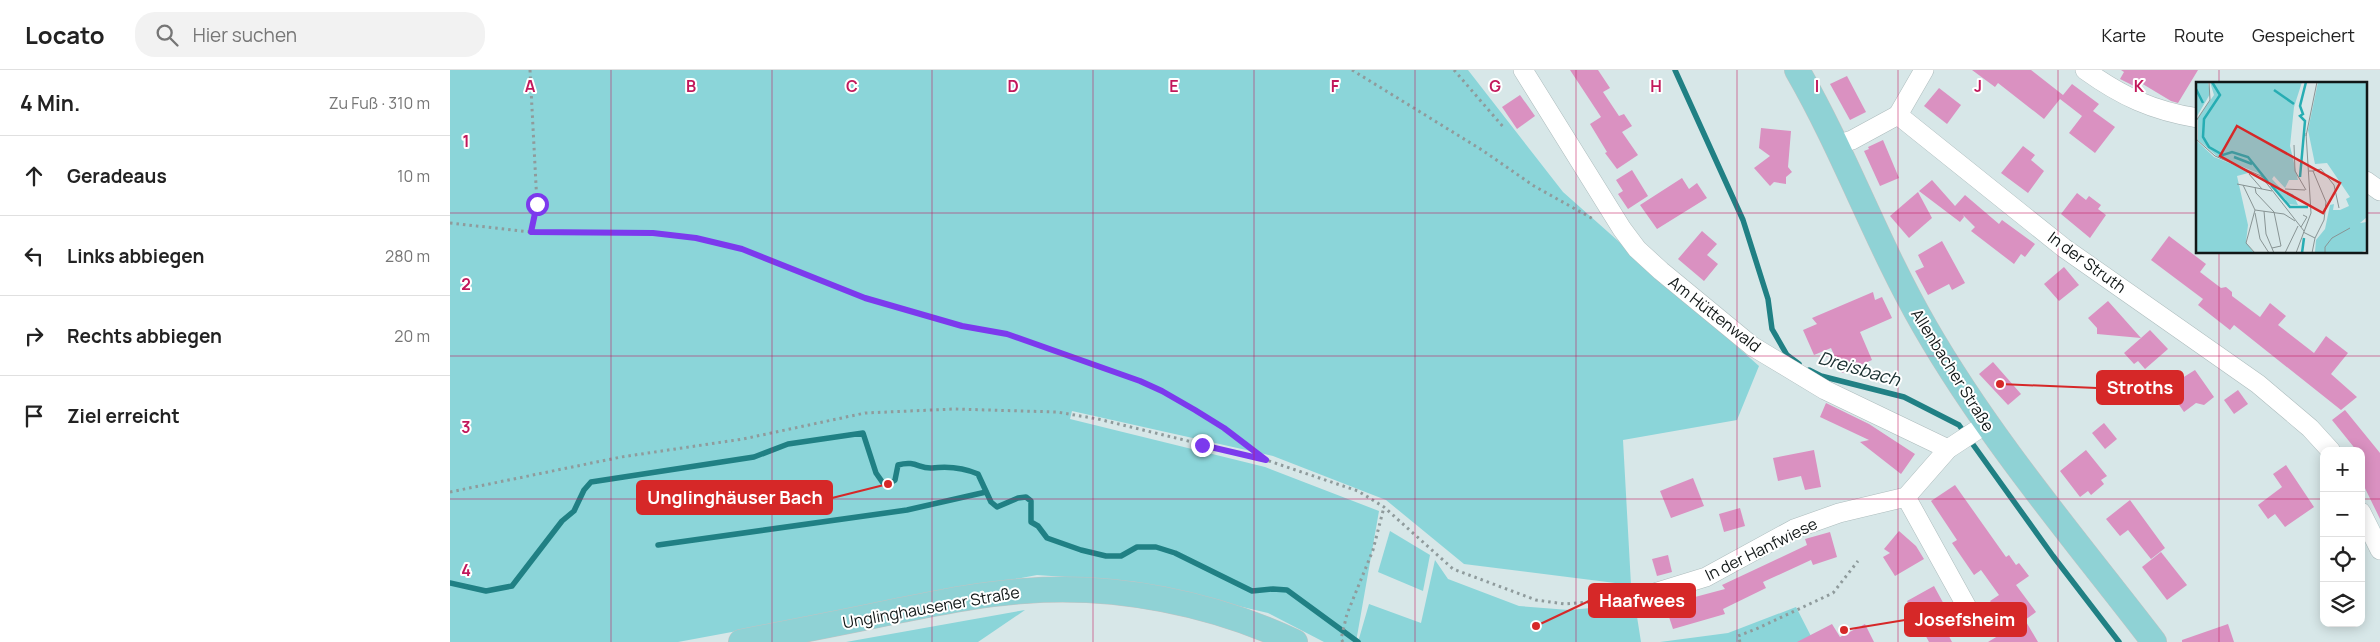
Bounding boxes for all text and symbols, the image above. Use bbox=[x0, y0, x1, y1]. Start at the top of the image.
search box bbox=[135, 12, 485, 57]
text: Locato bbox=[25, 18, 105, 51]
icon: search bbox=[153, 21, 181, 49]
text: Hier suchen bbox=[193, 22, 297, 48]
text: Karte bbox=[2101, 23, 2146, 47]
text: Route bbox=[2174, 23, 2224, 47]
text: Gespeichert bbox=[2252, 23, 2355, 47]
text: A bbox=[525, 75, 536, 97]
text: B bbox=[686, 75, 696, 97]
text: C bbox=[846, 75, 858, 97]
text: D bbox=[1007, 75, 1019, 97]
text: E bbox=[1169, 75, 1179, 97]
text: F bbox=[1331, 75, 1340, 97]
text: G bbox=[1489, 75, 1501, 97]
text: H bbox=[1650, 75, 1662, 97]
text: I bbox=[1815, 75, 1819, 97]
text: J bbox=[1974, 75, 1982, 97]
text: K bbox=[2134, 75, 2145, 97]
inset map bbox=[2196, 82, 2368, 254]
text: 4 Min. bbox=[20, 89, 80, 117]
text: Zu Fuß · 310 m bbox=[329, 92, 430, 114]
text: 1 bbox=[462, 130, 470, 152]
icon: ahead bbox=[20, 162, 48, 190]
text: Geradeaus bbox=[67, 163, 167, 189]
text: 10 m bbox=[397, 165, 430, 187]
route start bbox=[526, 193, 549, 216]
street label: In der Struth bbox=[2043, 226, 2131, 298]
icon: left bbox=[20, 242, 48, 270]
text: Links abbiegen bbox=[67, 243, 204, 269]
text: 280 m bbox=[385, 245, 430, 267]
street label: Am Hüttenwald bbox=[1664, 271, 1766, 357]
text: 2 bbox=[461, 273, 471, 295]
street label: Allenbacher Straße bbox=[1906, 304, 2000, 436]
icon: right bbox=[20, 322, 48, 350]
text: Rechts abbiegen bbox=[67, 323, 222, 349]
text: 20 m bbox=[394, 325, 430, 347]
water label: Dreisbach bbox=[1816, 345, 1904, 391]
callout: Stroths bbox=[2097, 371, 2183, 404]
text: Stroths bbox=[2107, 375, 2174, 399]
icon: arrive bbox=[20, 402, 48, 430]
text: Ziel erreicht bbox=[67, 403, 180, 429]
text: 3 bbox=[461, 416, 471, 438]
route end bbox=[1191, 434, 1214, 457]
map controls bbox=[2320, 447, 2365, 627]
button: + bbox=[2320, 447, 2365, 492]
callout: Unglinghäuser Bach bbox=[637, 481, 832, 514]
text: Unglinghäuser Bach bbox=[647, 485, 823, 509]
button: − bbox=[2320, 492, 2365, 537]
street label: In der Hanfwiese bbox=[1701, 512, 1821, 586]
button: locate bbox=[2320, 537, 2365, 582]
text: 4 bbox=[461, 559, 471, 581]
street label: Unglinghausener Straße bbox=[841, 581, 1021, 633]
button: layers bbox=[2320, 582, 2365, 627]
callout: Haafwees bbox=[1589, 584, 1695, 617]
text: Haafwees bbox=[1599, 588, 1685, 612]
callout: Josefsheim bbox=[1905, 603, 2026, 636]
text: Josefsheim bbox=[1915, 607, 2015, 631]

